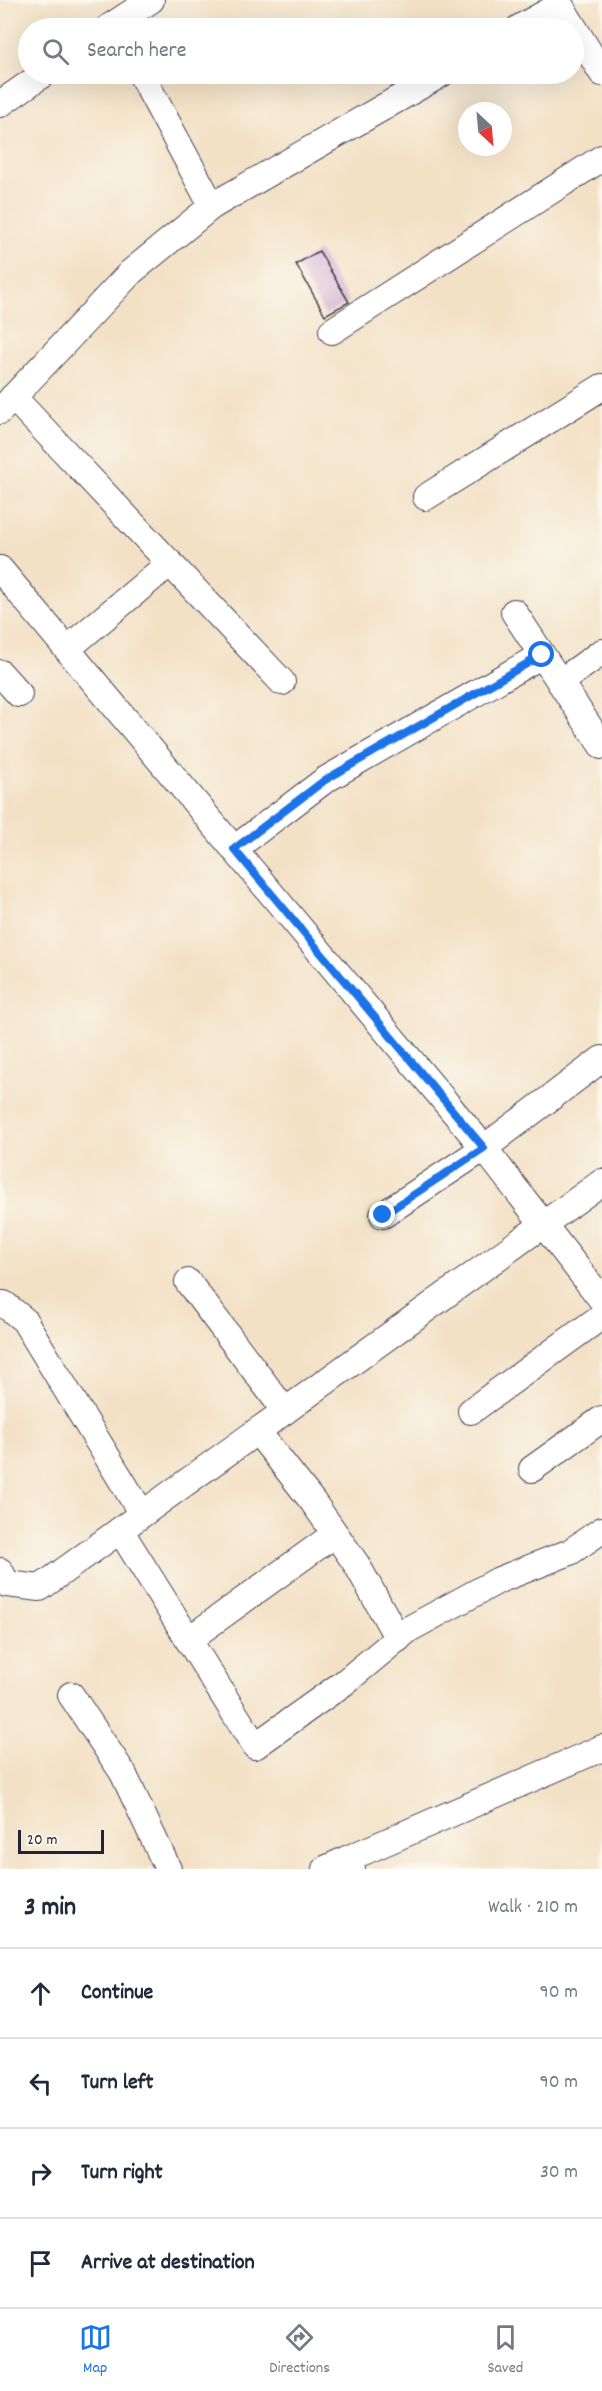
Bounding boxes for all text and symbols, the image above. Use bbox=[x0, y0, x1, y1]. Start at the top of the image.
search box bbox=[18, 18, 584, 84]
icon: search bbox=[39, 35, 72, 68]
text: Search here bbox=[87, 36, 186, 67]
north arrow bbox=[458, 102, 512, 156]
route start bbox=[528, 641, 554, 667]
route end bbox=[369, 1201, 395, 1227]
scale bar bbox=[18, 1827, 104, 1854]
text: 20 m bbox=[27, 1829, 57, 1852]
text: 3 min bbox=[24, 1890, 76, 1927]
text: Walk · 210 m bbox=[488, 1894, 578, 1922]
icon: ahead bbox=[24, 1977, 57, 2010]
text: Continue bbox=[81, 1978, 153, 2009]
text: 90 m bbox=[540, 1979, 578, 2007]
icon: left bbox=[24, 2067, 57, 2100]
text: Turn left bbox=[81, 2068, 153, 2099]
text: 90 m bbox=[540, 2069, 578, 2097]
icon: right bbox=[24, 2157, 57, 2190]
text: Turn right bbox=[81, 2158, 163, 2189]
text: 30 m bbox=[540, 2159, 578, 2187]
icon: arrive bbox=[24, 2247, 57, 2280]
text: Arrive at destination bbox=[81, 2248, 255, 2279]
tab: Map bbox=[79, 2321, 112, 2380]
tab: Directions bbox=[269, 2321, 330, 2380]
tab: Saved bbox=[487, 2321, 523, 2380]

